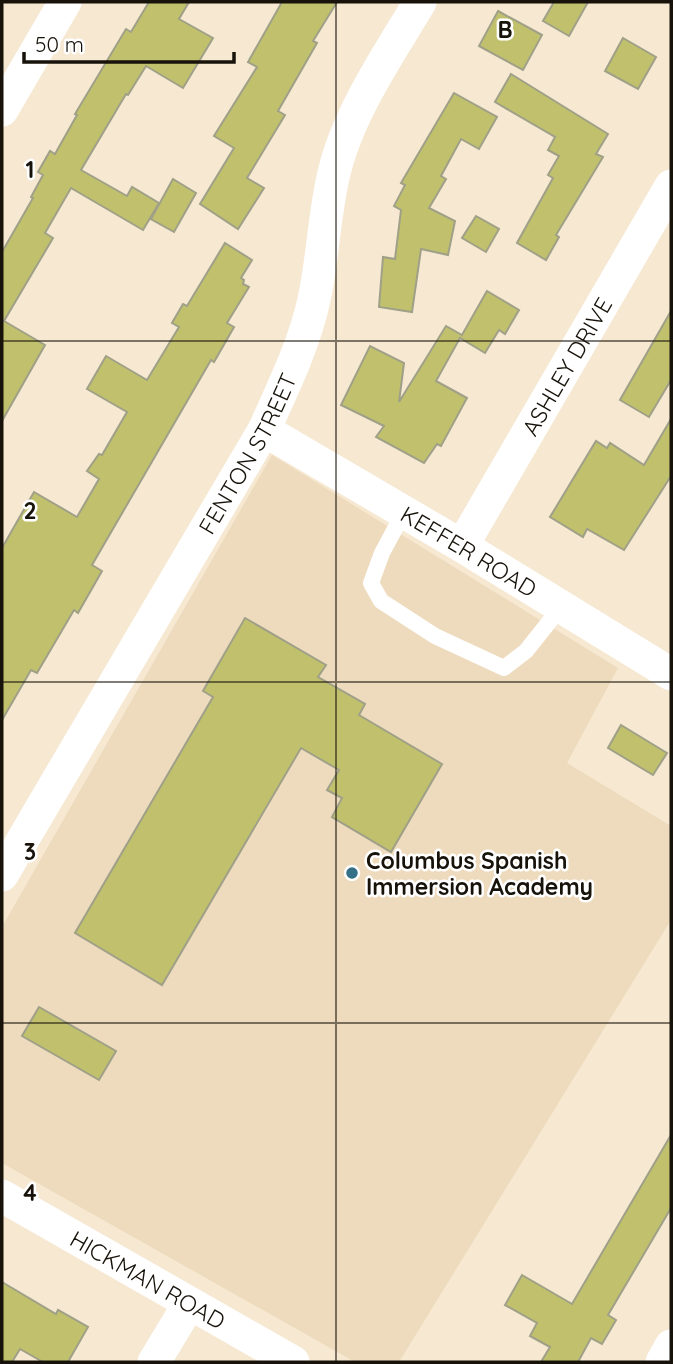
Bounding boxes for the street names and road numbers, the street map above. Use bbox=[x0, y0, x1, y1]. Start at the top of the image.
street label: ASHLEY DRIVE bbox=[515, 292, 618, 440]
street label: FENTON STREET bbox=[192, 368, 302, 539]
street label: KEFFER ROAD bbox=[396, 499, 542, 603]
street label: HICKMAN ROAD bbox=[65, 1224, 231, 1335]

